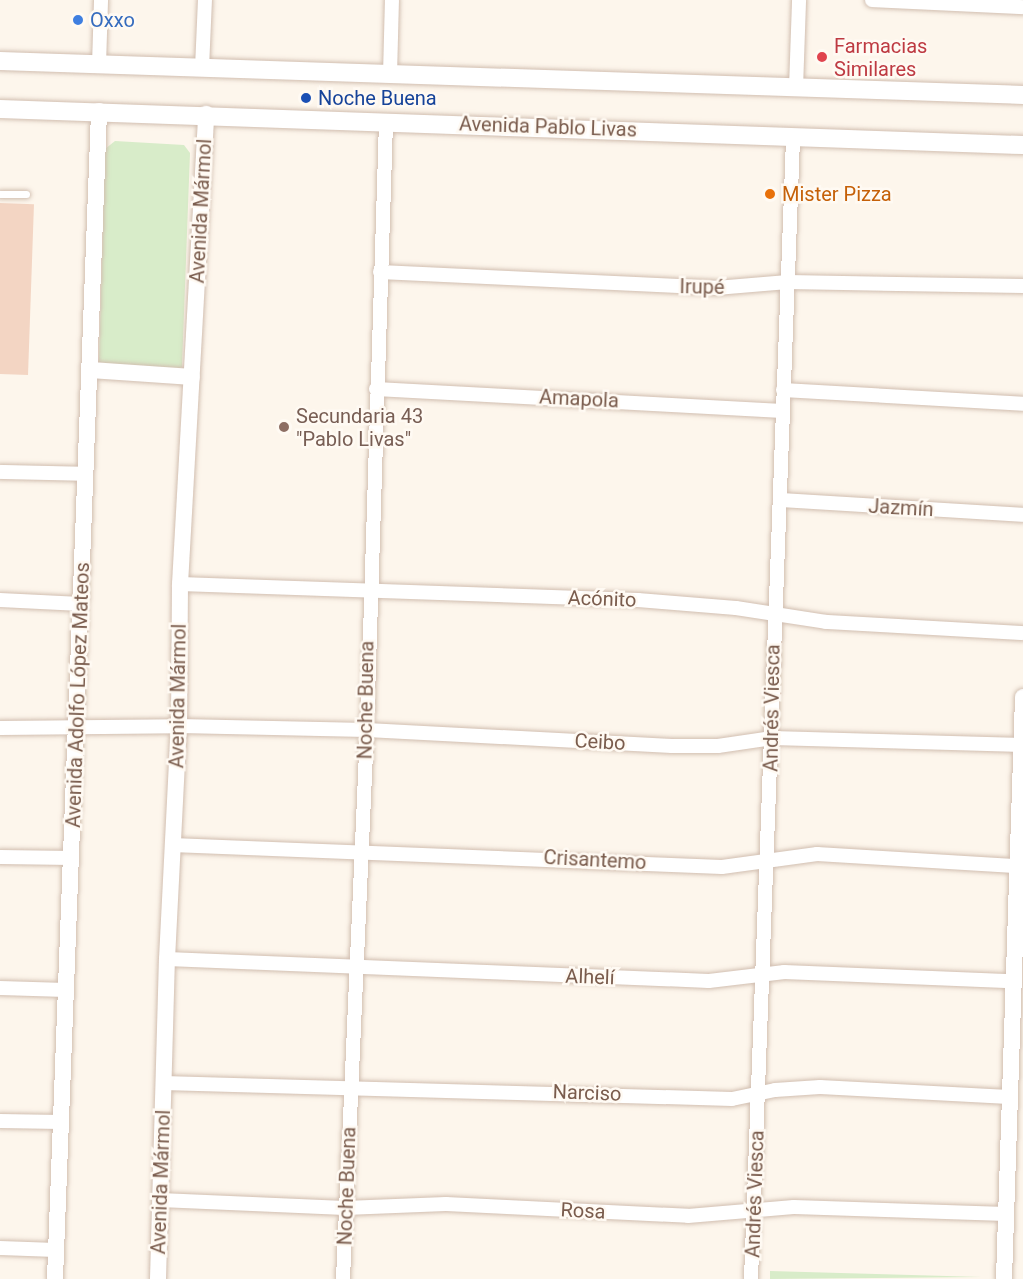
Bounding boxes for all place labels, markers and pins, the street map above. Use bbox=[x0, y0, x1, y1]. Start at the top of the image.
place label: Oxxo bbox=[90, 8, 135, 32]
marker: Oxxo bbox=[71, 13, 85, 27]
place label: Farmacias Similares bbox=[834, 34, 927, 81]
marker: Farmacias Similares bbox=[815, 50, 829, 64]
place label: Noche Buena bbox=[318, 86, 437, 110]
marker: Noche Buena bbox=[299, 91, 313, 105]
place label: Mister Pizza bbox=[782, 182, 892, 206]
marker: Mister Pizza bbox=[763, 187, 777, 201]
place label: Secundaria 43 "Pablo Livas" bbox=[296, 404, 423, 451]
marker: Secundaria 43 "Pablo Livas" bbox=[277, 420, 291, 434]

